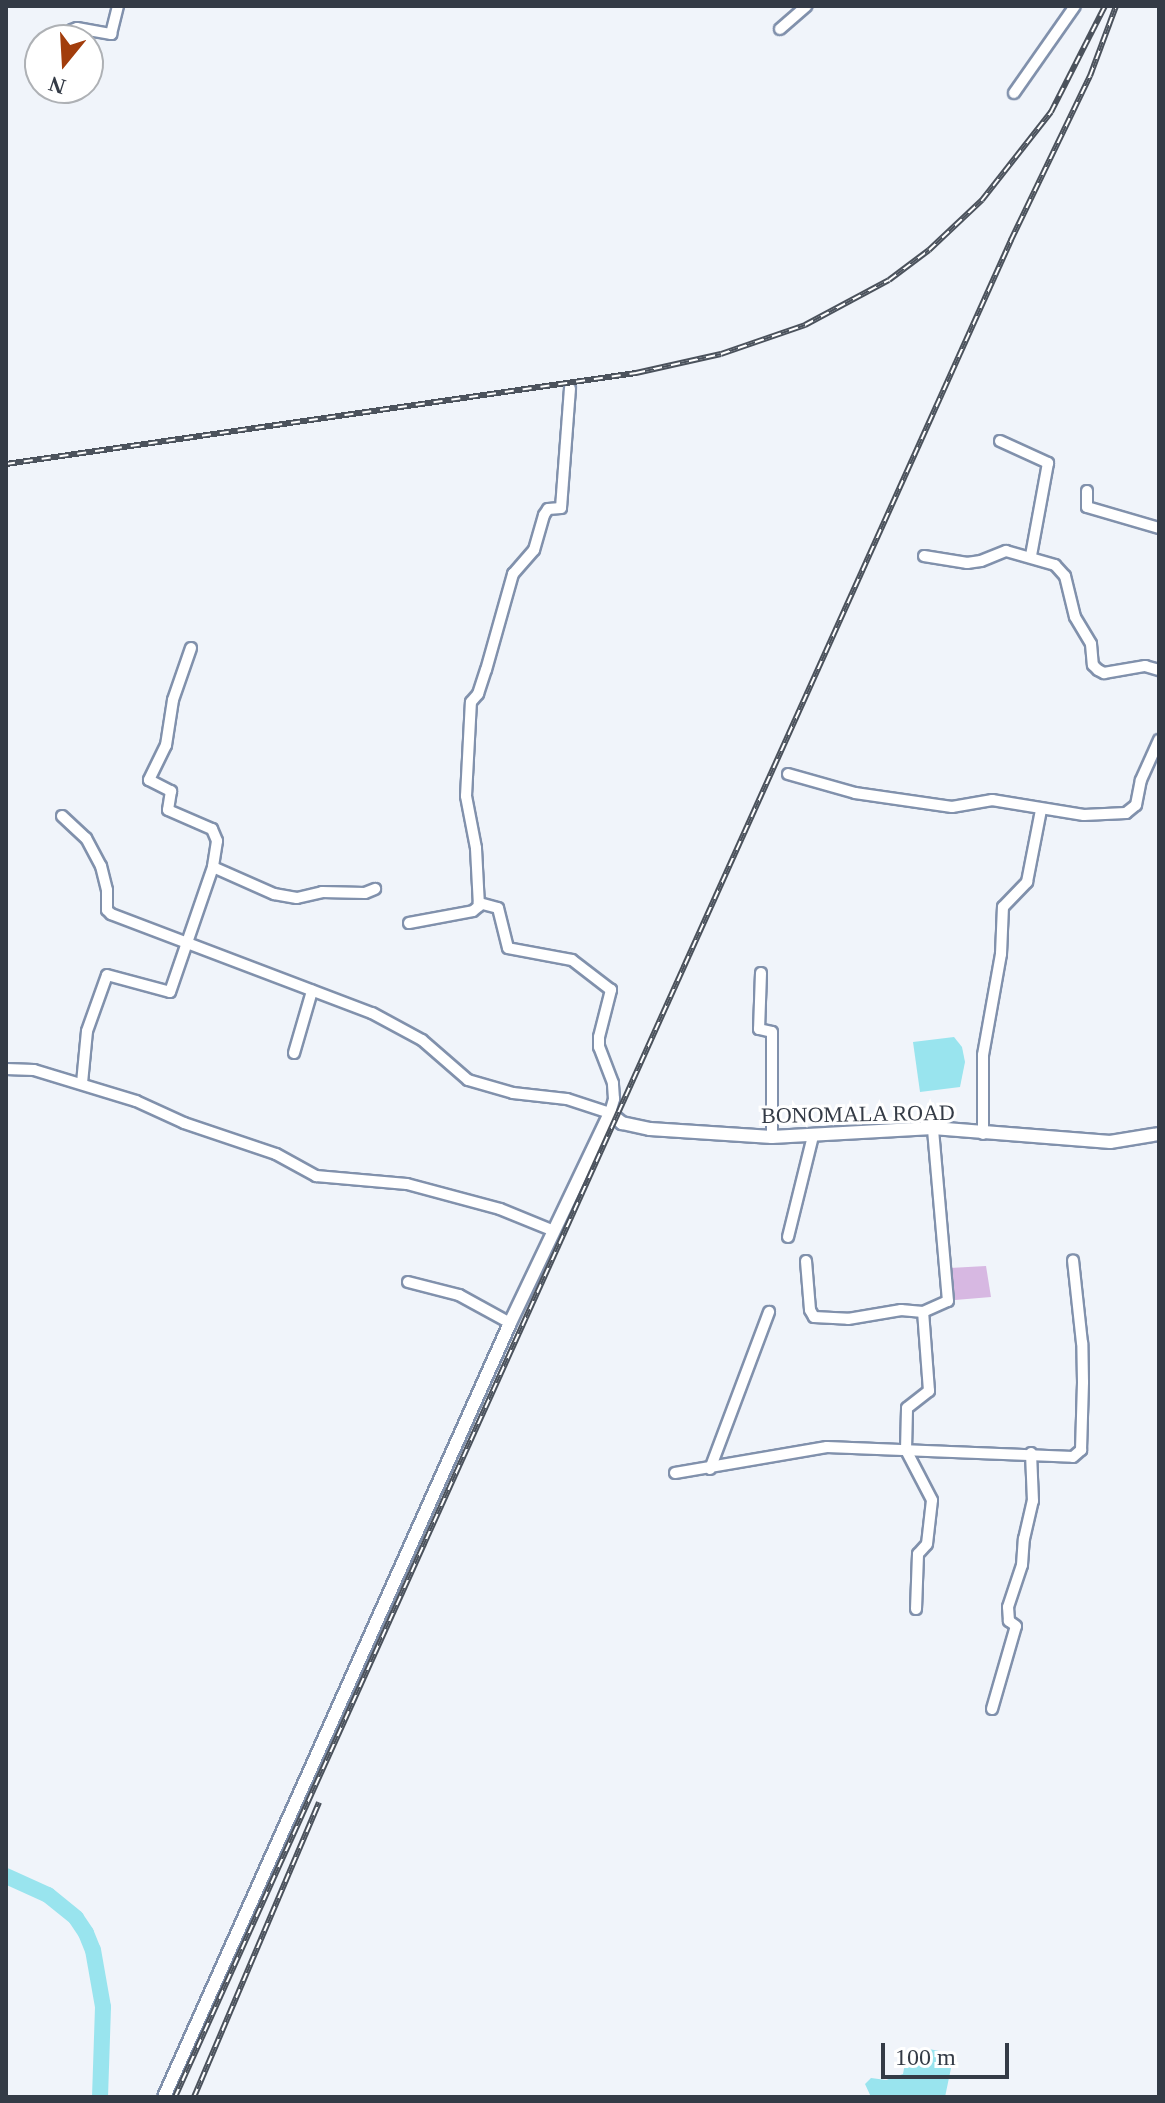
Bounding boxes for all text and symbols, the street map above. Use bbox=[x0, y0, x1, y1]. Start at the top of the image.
north arrow bbox=[24, 24, 104, 104]
text: N bbox=[46, 71, 68, 100]
street label: BONOMALA ROAD bbox=[762, 1099, 954, 1129]
scale bar bbox=[885, 2027, 1013, 2077]
text: 100 m bbox=[895, 2044, 956, 2070]

